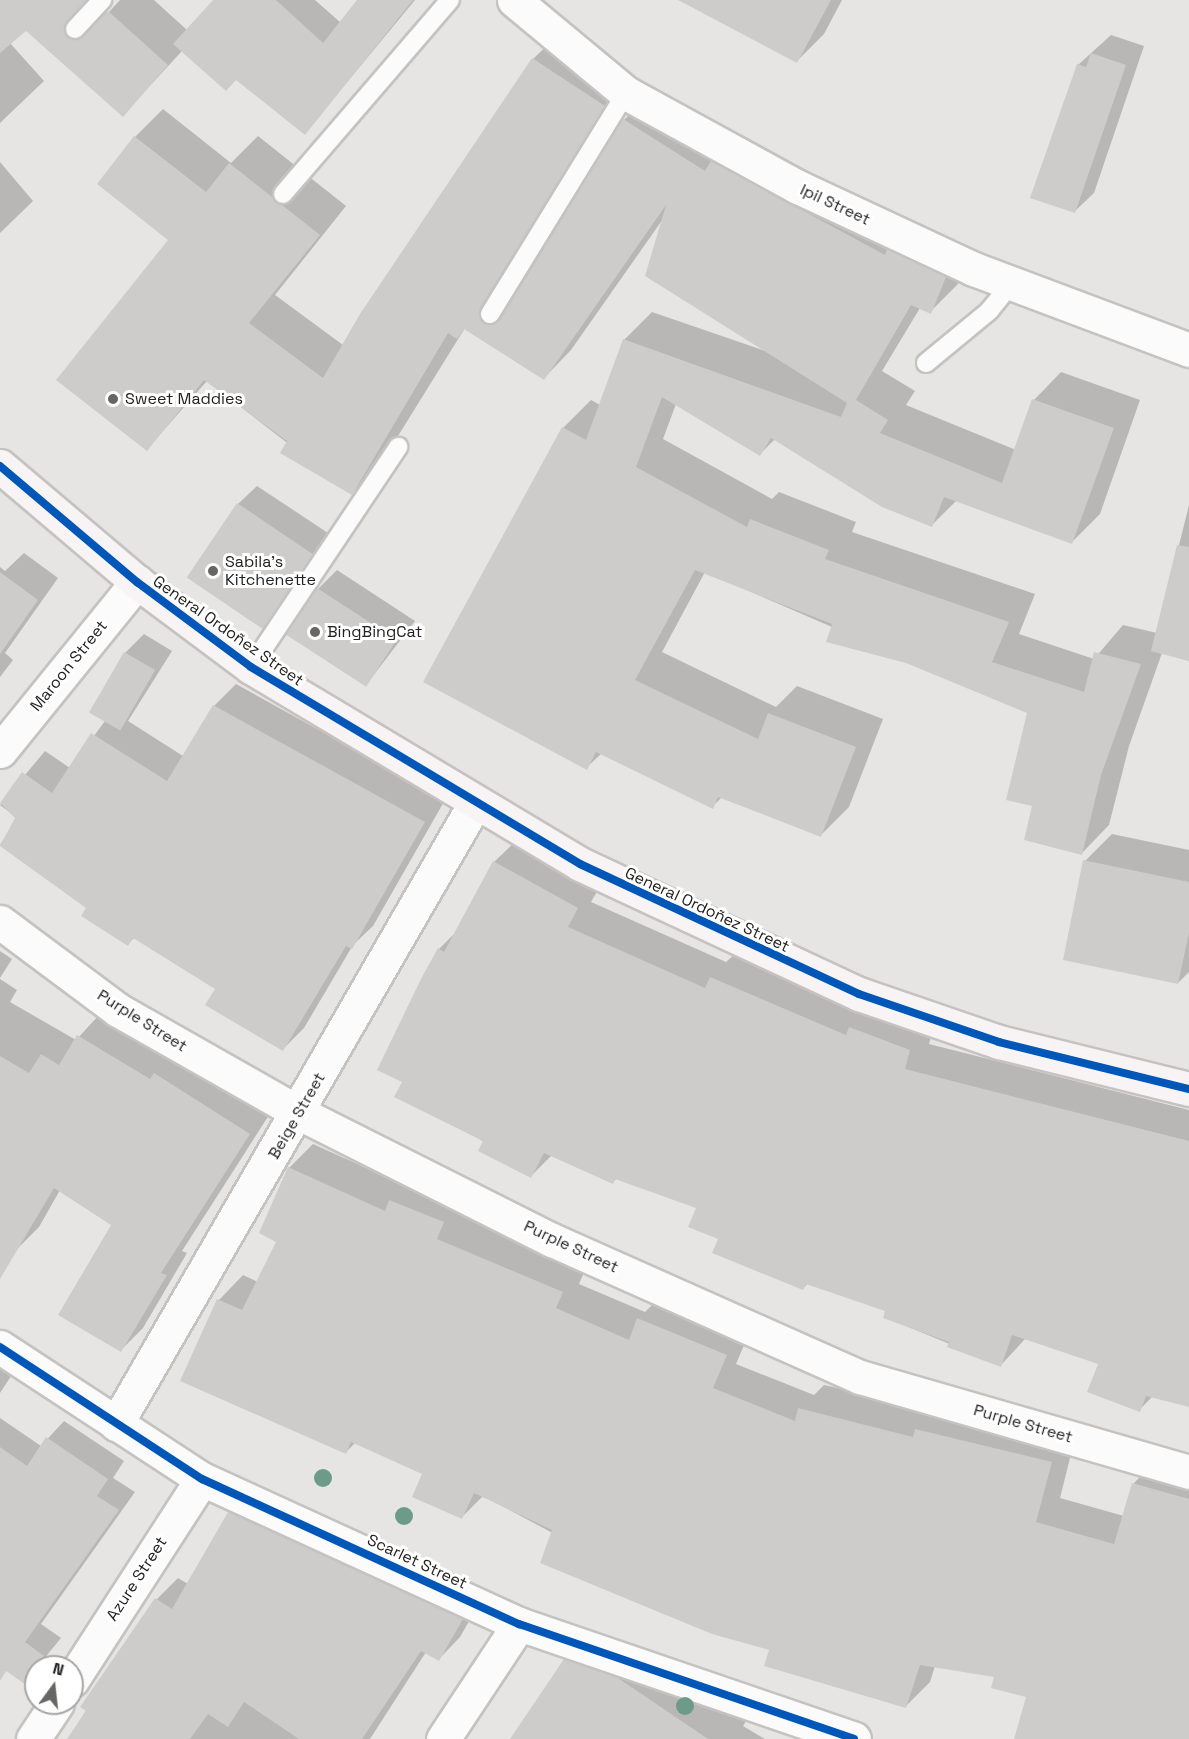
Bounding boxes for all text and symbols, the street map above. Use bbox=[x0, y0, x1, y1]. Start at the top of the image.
street label: Ipil Street bbox=[797, 180, 873, 230]
place label: Sweet Maddies bbox=[125, 389, 243, 409]
marker: Sweet Maddies bbox=[106, 392, 120, 406]
place label: Sabila's Kitchenette bbox=[225, 552, 316, 590]
marker: Sabila's Kitchenette bbox=[206, 564, 220, 578]
street label: General Ordoñez Street bbox=[149, 572, 307, 690]
street label: Maroon Street bbox=[26, 617, 112, 715]
place label: BingBingCat bbox=[327, 622, 422, 642]
marker: BingBingCat bbox=[308, 625, 322, 639]
street label: General Ordoñez Street bbox=[622, 863, 792, 957]
street label: Purple Street bbox=[94, 986, 190, 1056]
street label: Beige Street bbox=[265, 1069, 329, 1163]
street label: Purple Street bbox=[521, 1217, 621, 1277]
street label: Purple Street bbox=[971, 1401, 1075, 1447]
street label: Scarlet Street bbox=[364, 1530, 470, 1594]
street label: Azure Street bbox=[103, 1533, 171, 1625]
north arrow bbox=[24, 1655, 84, 1715]
text: N bbox=[50, 1658, 66, 1681]

